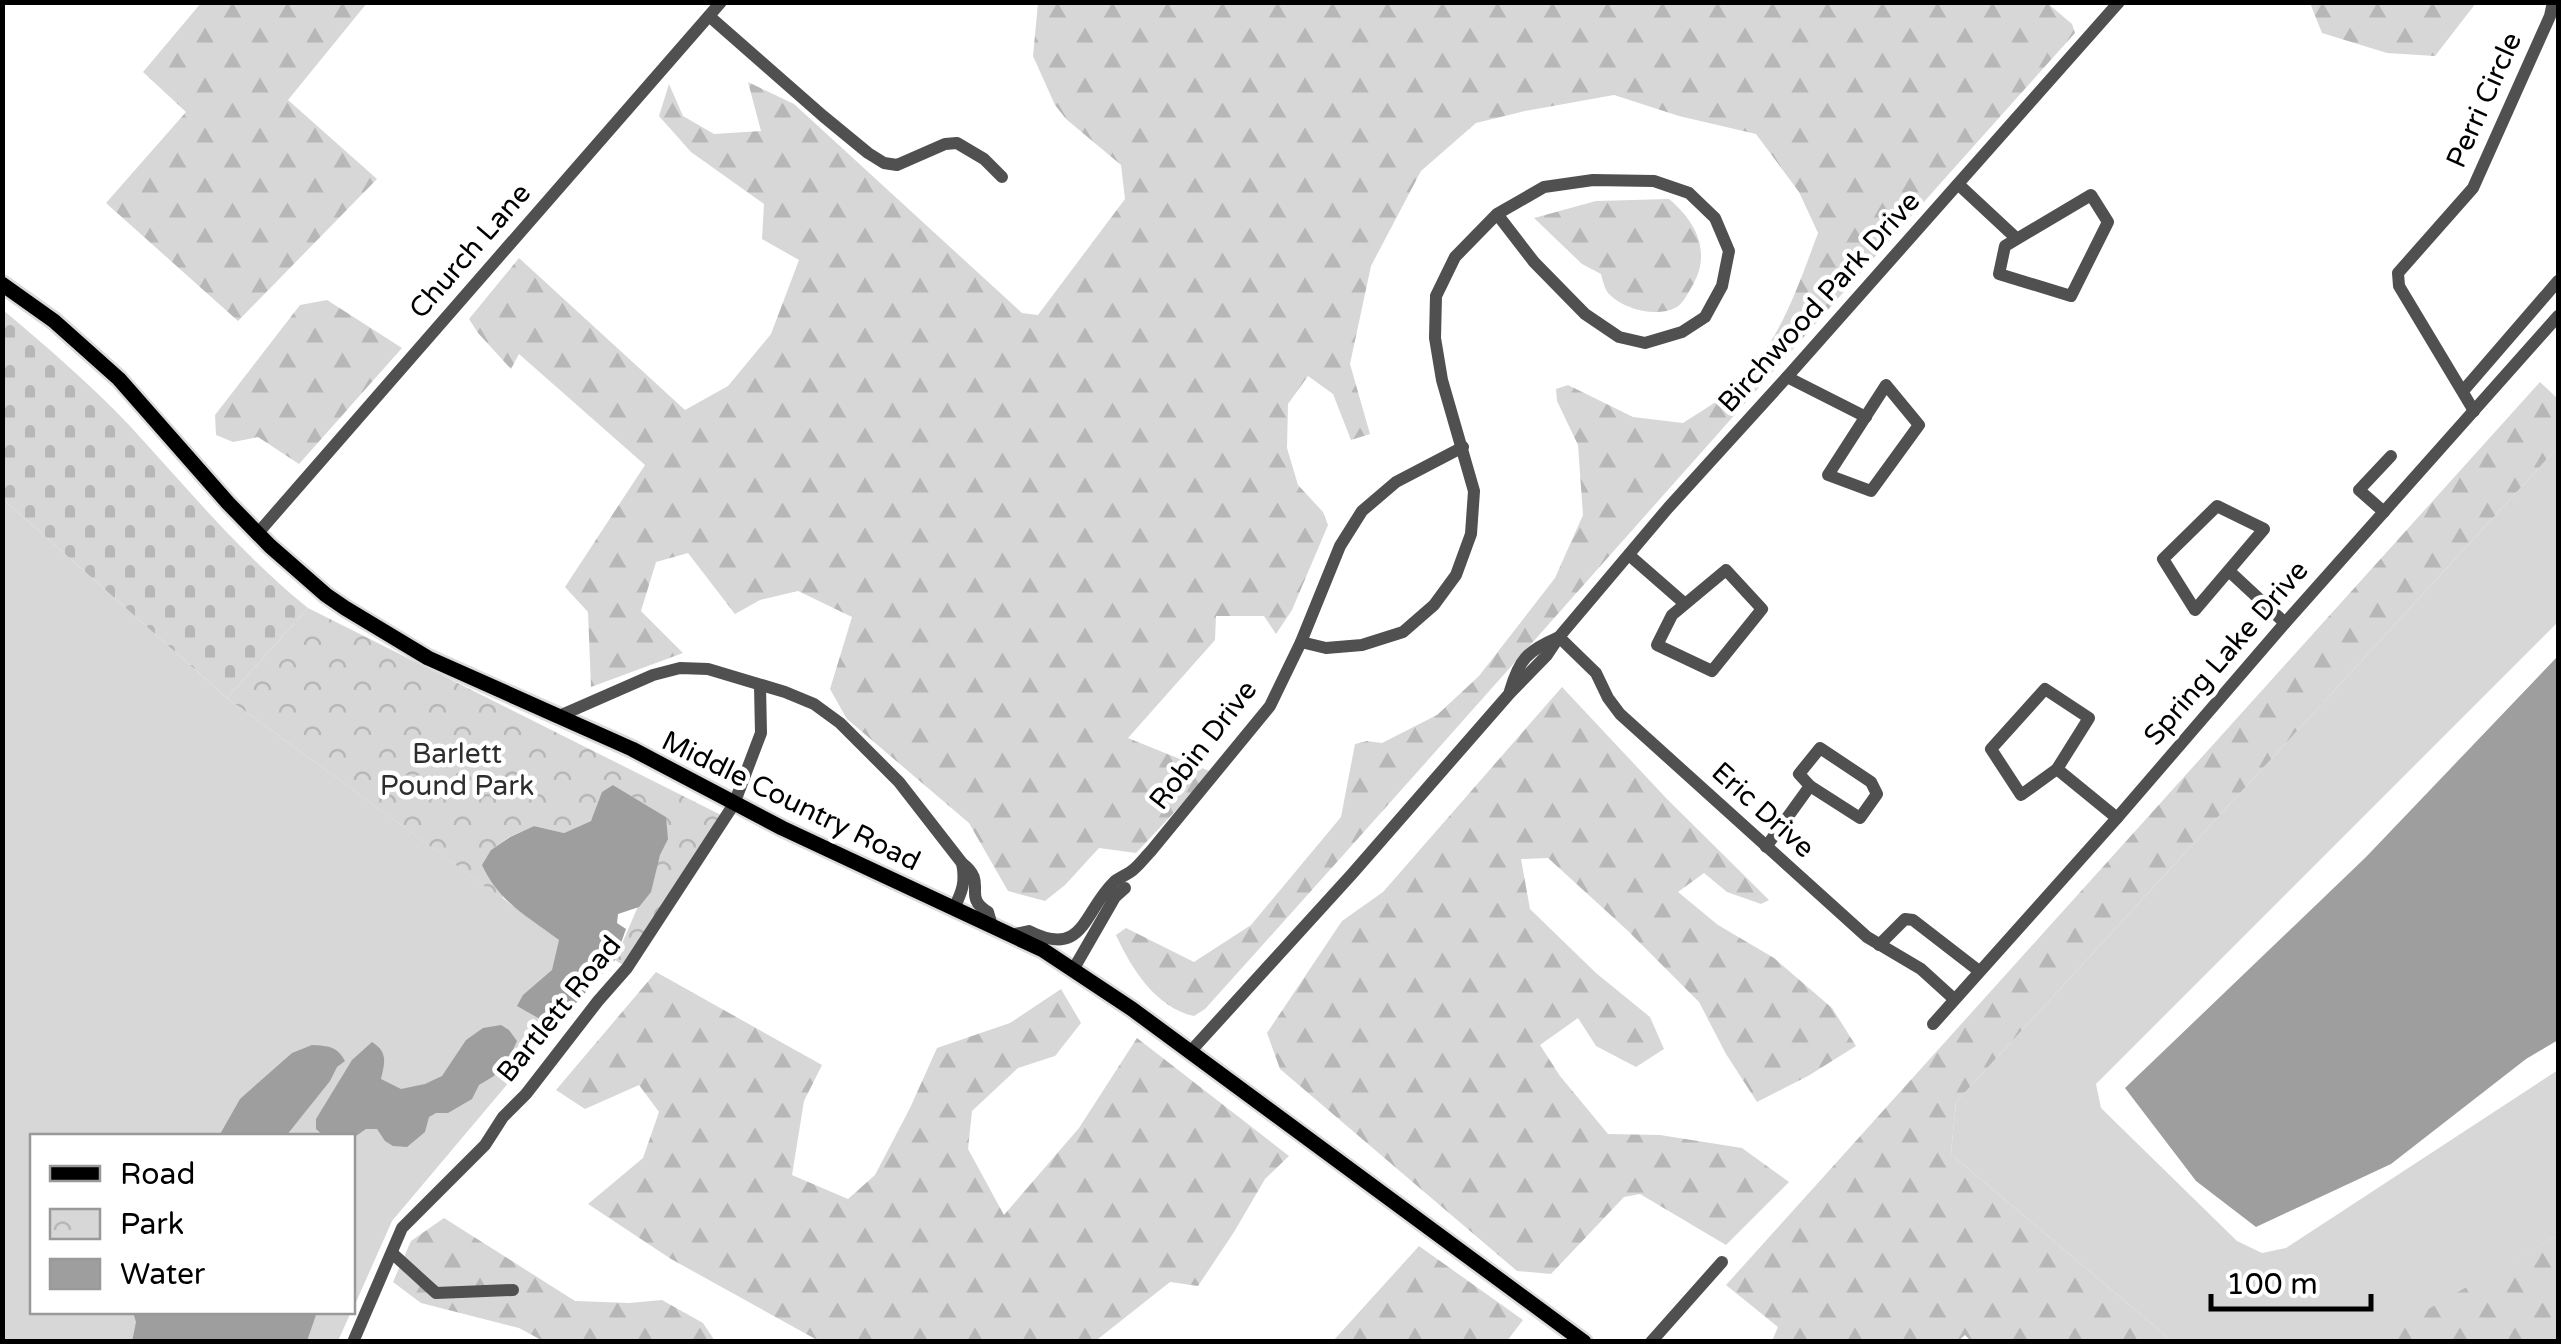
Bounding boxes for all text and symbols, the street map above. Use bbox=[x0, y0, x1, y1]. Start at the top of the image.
street label: Perri Circle bbox=[2439, 27, 2529, 173]
street label: Church Lane bbox=[402, 177, 538, 325]
street label: Birchwood Park Drive bbox=[1711, 185, 1927, 419]
street label: Spring Lake Drive bbox=[2137, 554, 2315, 752]
street label: Robin Drive bbox=[1142, 673, 1264, 817]
street label: Middle Country Road bbox=[656, 724, 926, 878]
park label: Barlett Pound Park bbox=[380, 737, 534, 803]
street label: Eric Drive bbox=[1705, 755, 1821, 865]
street label: Bartlett Road bbox=[490, 929, 628, 1089]
legend bbox=[30, 1134, 355, 1314]
text: Road bbox=[120, 1156, 195, 1193]
text: Park bbox=[120, 1206, 184, 1243]
scale bar bbox=[2211, 1249, 2371, 1311]
text: Water bbox=[120, 1256, 206, 1293]
text: 100 m bbox=[2226, 1266, 2318, 1303]

